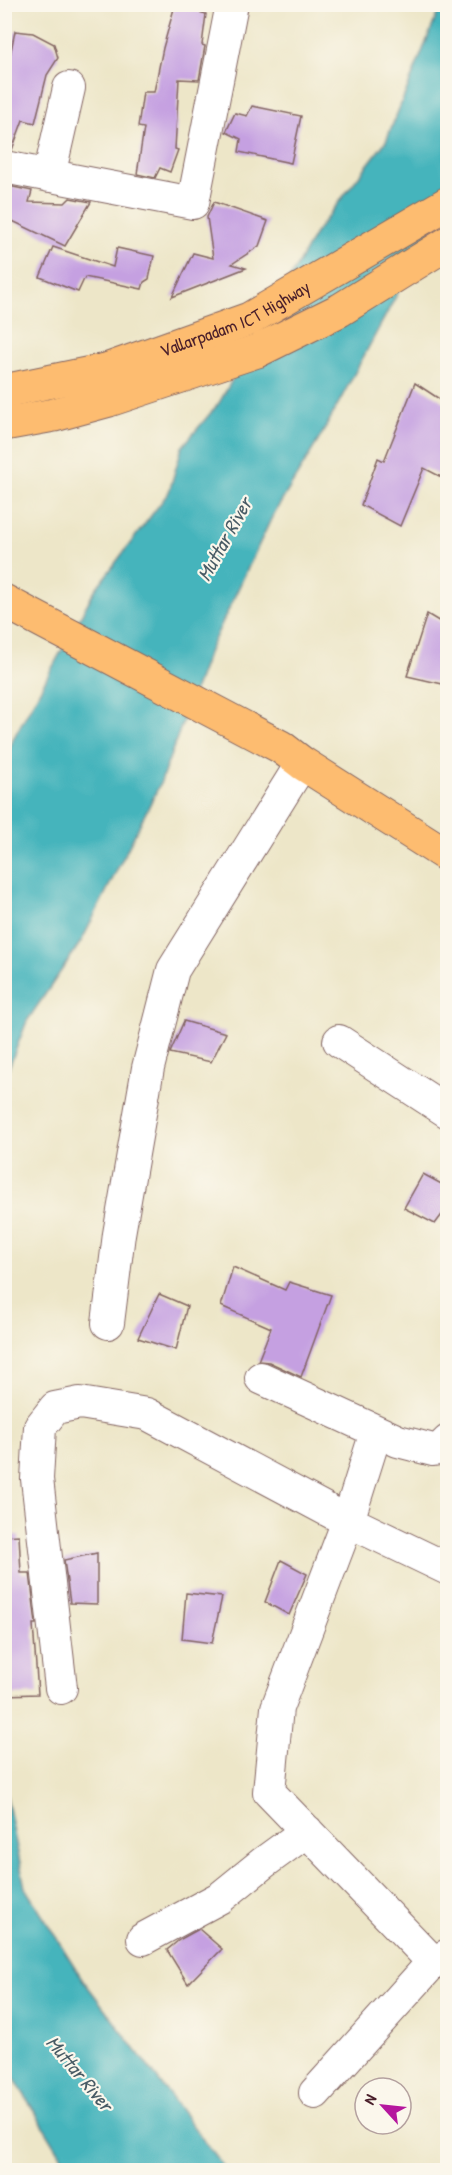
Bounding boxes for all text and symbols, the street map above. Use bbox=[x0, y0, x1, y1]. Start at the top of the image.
street label: Vallarpadam ICT Highway bbox=[156, 274, 314, 362]
water label: Muttar River bbox=[190, 491, 259, 585]
water label: Muttar River bbox=[40, 2029, 121, 2118]
north arrow bbox=[353, 2076, 413, 2136]
text: N bbox=[358, 2090, 382, 2108]

